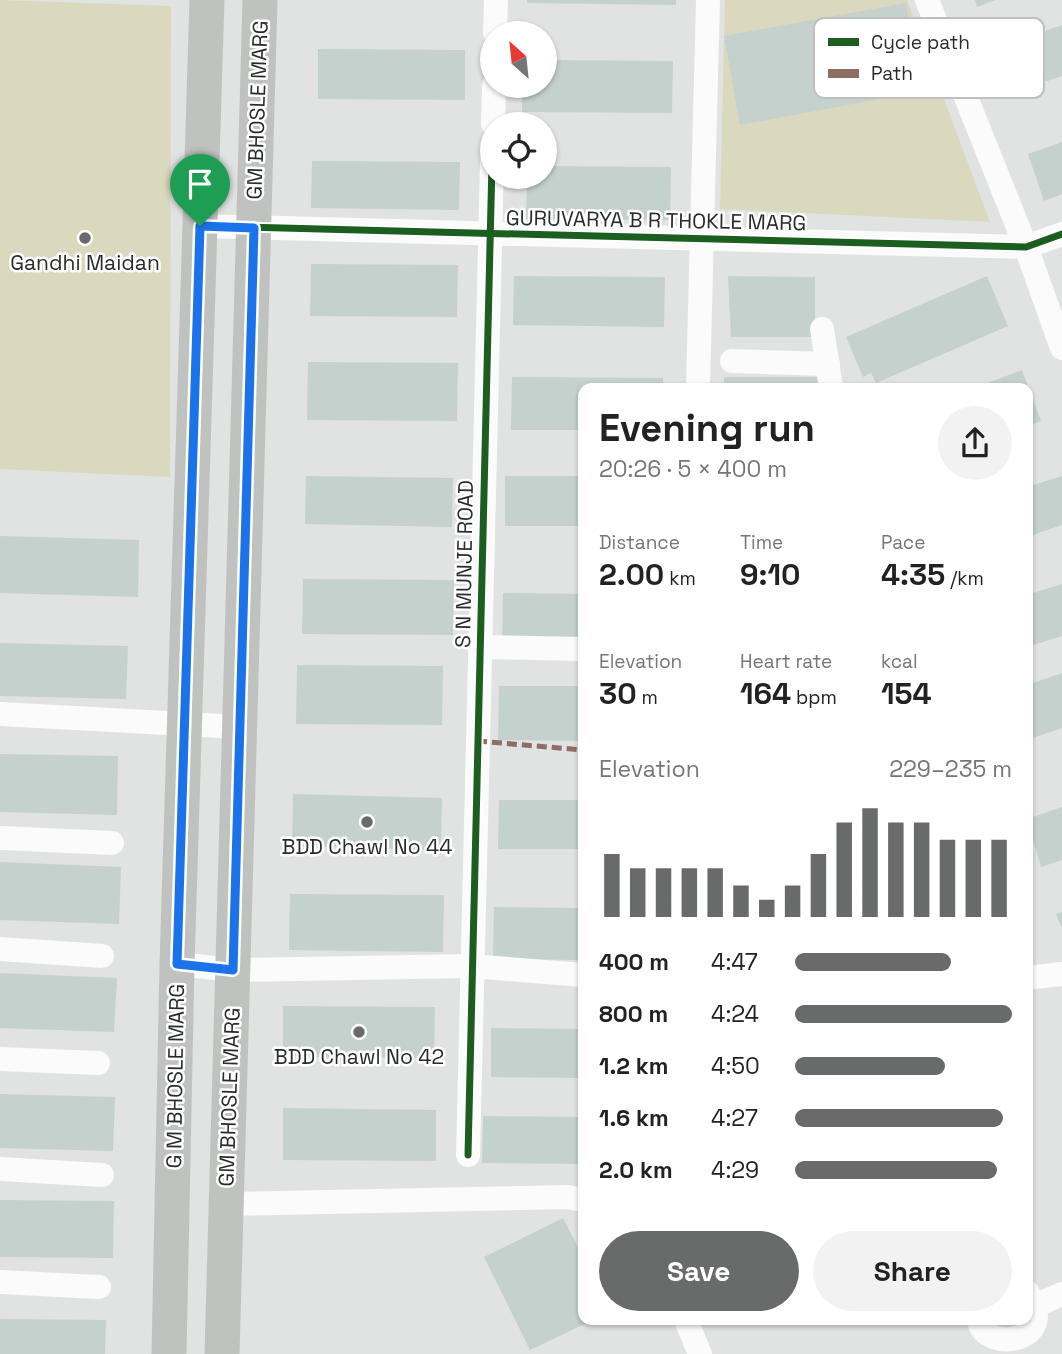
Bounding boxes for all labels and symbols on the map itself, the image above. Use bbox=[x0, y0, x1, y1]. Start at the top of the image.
legend bbox=[814, 18, 1044, 98]
street label: GM BHOSLE MARG bbox=[240, 20, 274, 200]
north arrow bbox=[480, 21, 556, 98]
text: Cycle path bbox=[871, 30, 970, 55]
text: Path bbox=[871, 61, 913, 86]
pin bbox=[170, 154, 230, 226]
street label: GURUVARYA B R THOKLE MARG bbox=[506, 204, 806, 236]
marker: Gandhi Maidan bbox=[77, 230, 93, 246]
place label: Gandhi Maidan bbox=[10, 249, 160, 276]
street label: S N MUNJE ROAD bbox=[449, 480, 479, 648]
marker: BDD Chawl No 44 bbox=[359, 814, 375, 830]
place label: BDD Chawl No 44 bbox=[282, 833, 452, 860]
street label: G M BHOSLE MARG bbox=[160, 983, 190, 1169]
street label: GM BHOSLE MARG bbox=[212, 1007, 246, 1187]
marker: BDD Chawl No 42 bbox=[351, 1024, 367, 1040]
place label: BDD Chawl No 42 bbox=[274, 1043, 444, 1070]

